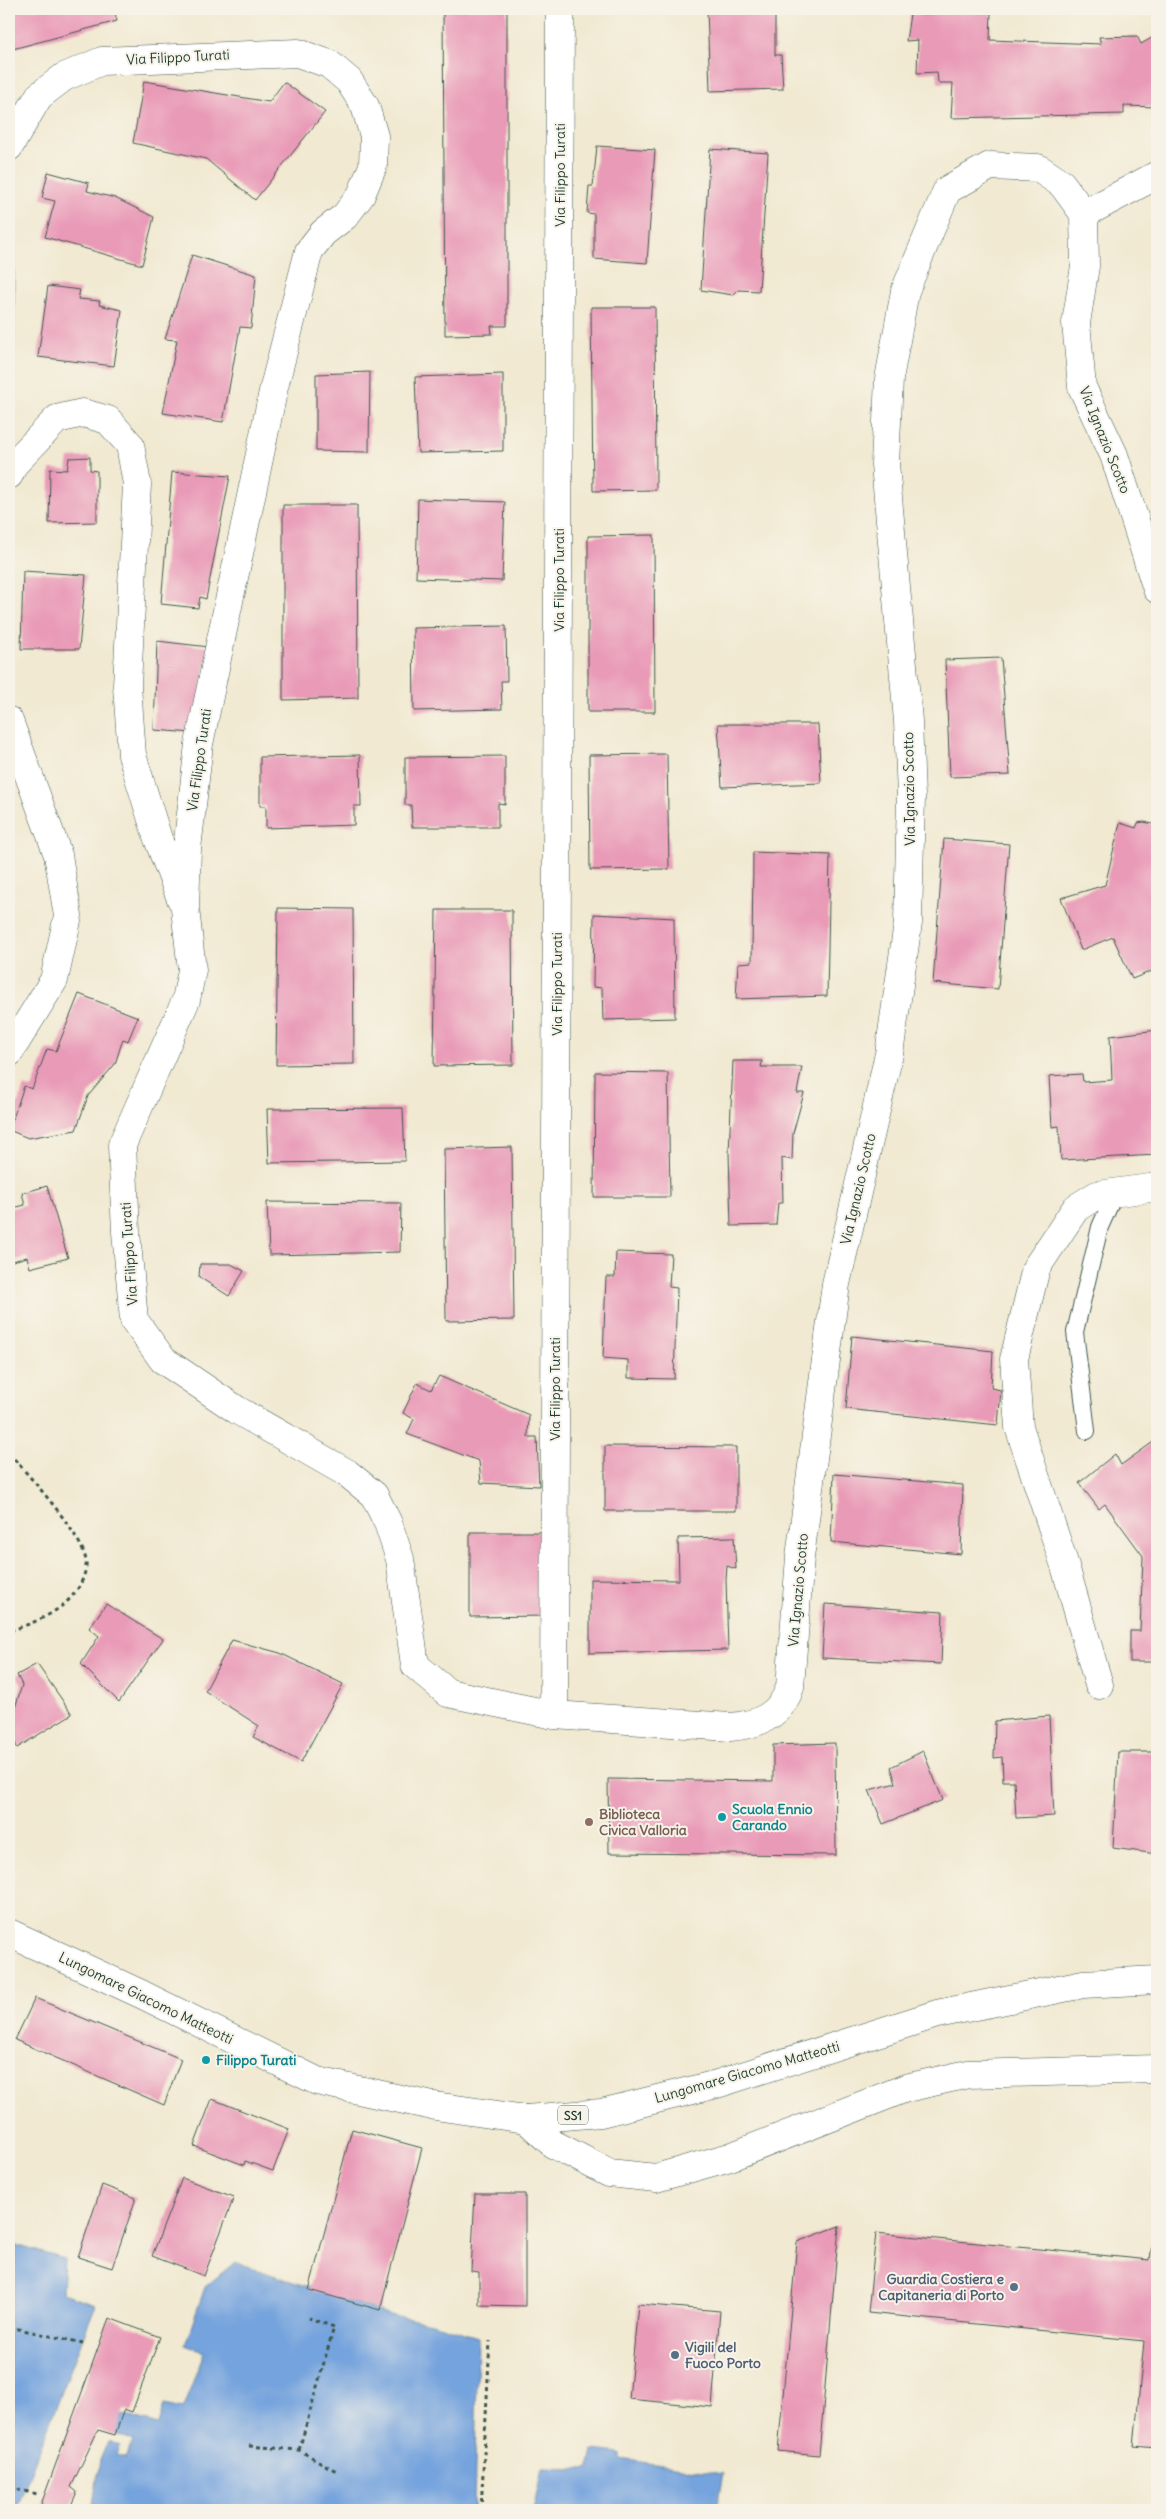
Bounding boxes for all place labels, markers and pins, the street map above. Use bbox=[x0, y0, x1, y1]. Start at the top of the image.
place label: Scuola Ennio Carando bbox=[732, 1800, 813, 1834]
place label: Biblioteca Civica Valloria bbox=[599, 1805, 687, 1839]
marker: Scuola Ennio Carando bbox=[716, 1811, 728, 1823]
marker: Biblioteca Civica Valloria bbox=[583, 1816, 595, 1828]
place label: Filippo Turati bbox=[216, 2051, 296, 2069]
marker: Filippo Turati bbox=[200, 2054, 212, 2066]
place label: Guardia Costiera e Capitaneria di Porto bbox=[878, 2270, 1004, 2304]
marker: Guardia Costiera e Capitaneria di Porto bbox=[1008, 2281, 1020, 2293]
place label: Vigili del Fuoco Porto bbox=[685, 2338, 761, 2372]
marker: Vigili del Fuoco Porto bbox=[669, 2349, 681, 2361]

